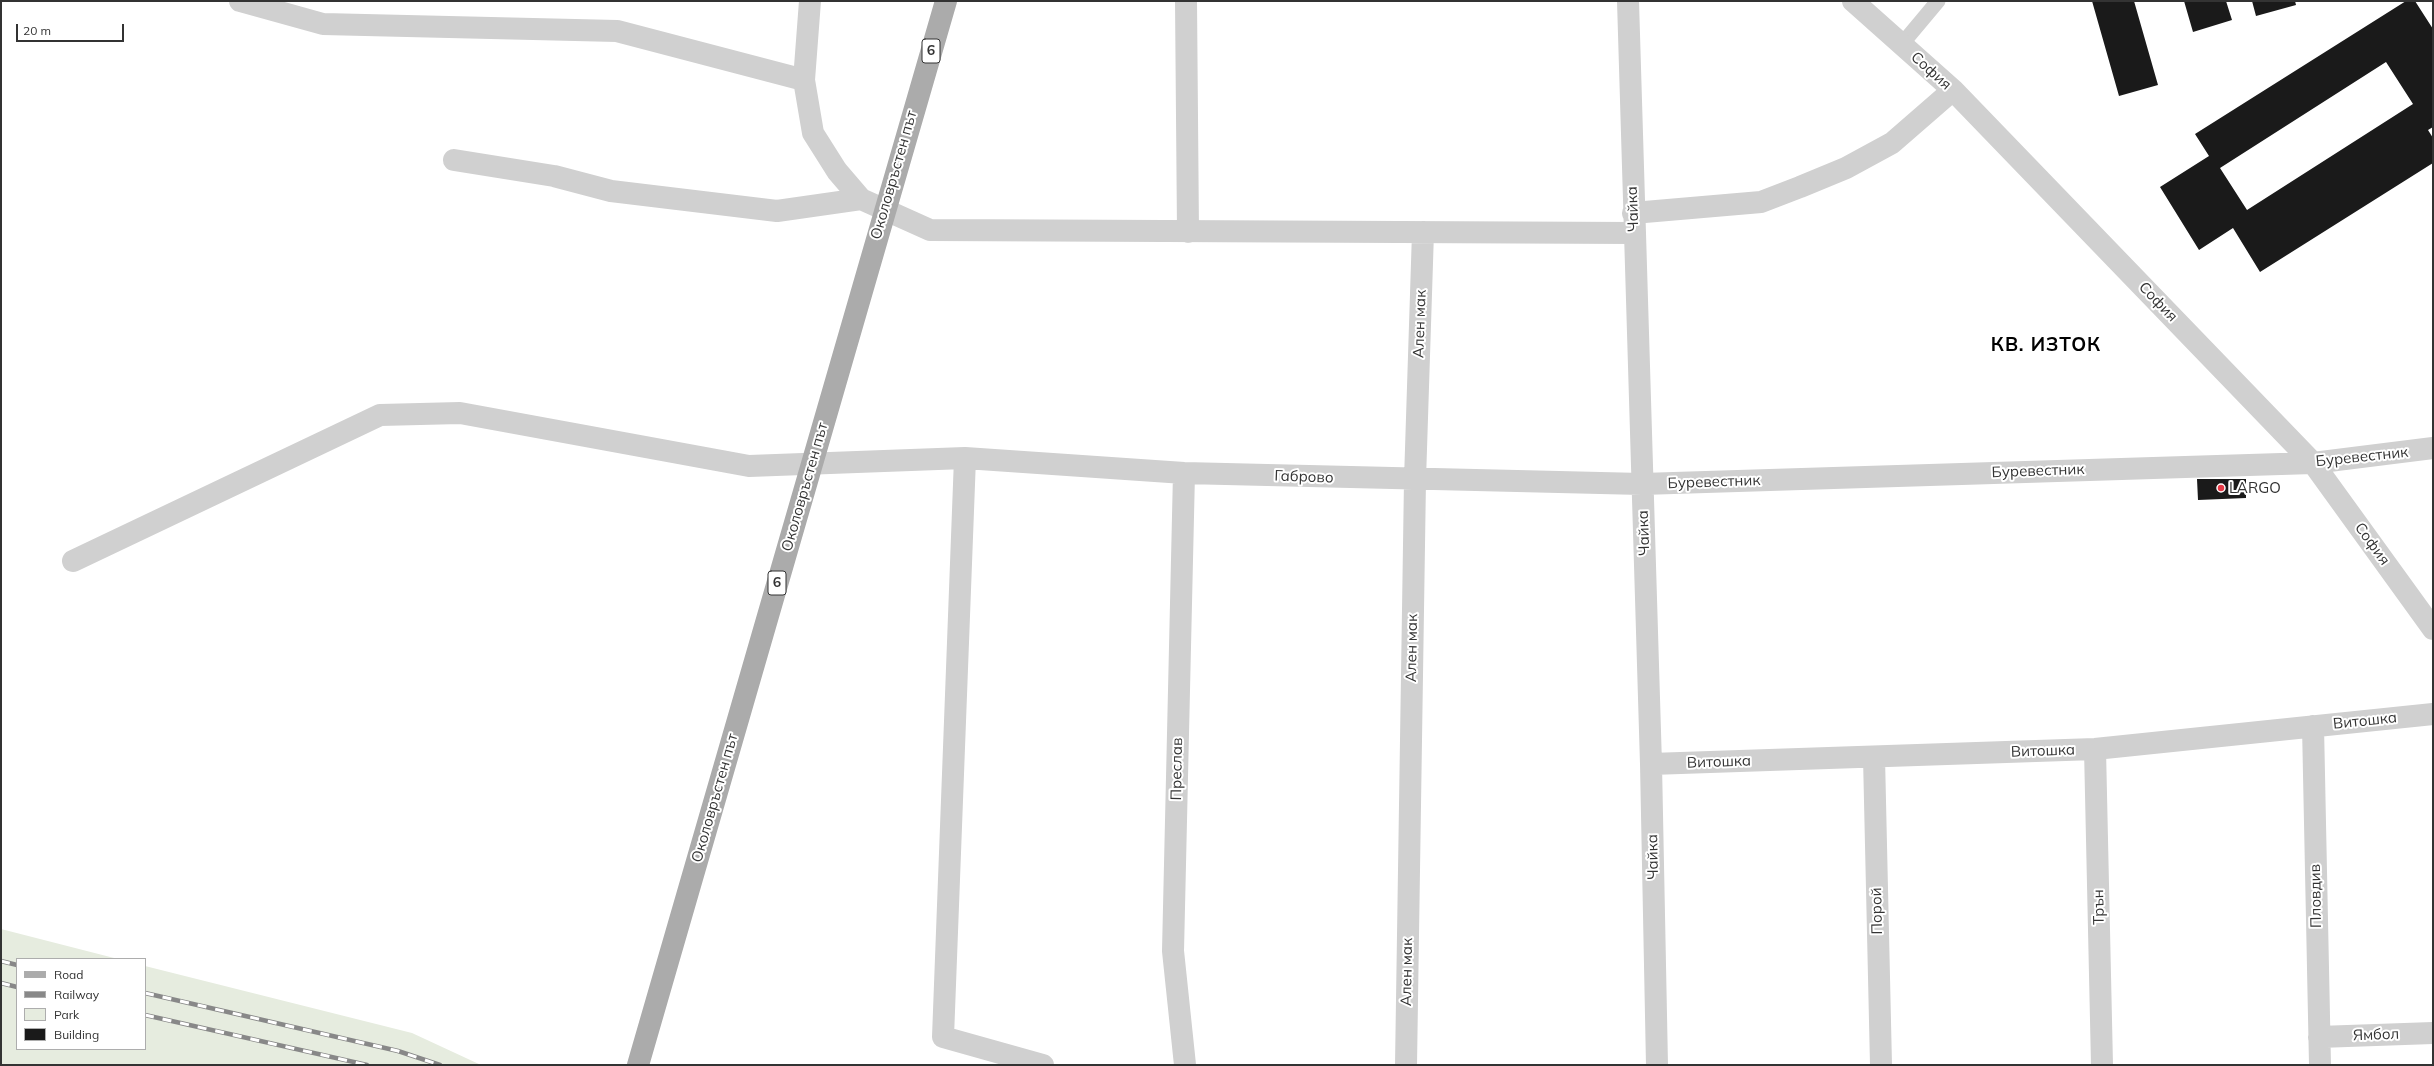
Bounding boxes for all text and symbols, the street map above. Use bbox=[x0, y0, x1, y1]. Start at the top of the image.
scale bar bbox=[18, 16, 126, 42]
text: 20 m bbox=[23, 23, 51, 38]
road number: 6 bbox=[922, 39, 940, 63]
street label: София bbox=[1907, 48, 1955, 94]
street label: Околовръстен път bbox=[867, 109, 921, 241]
street label: Чайка bbox=[1623, 186, 1643, 232]
street label: София bbox=[2135, 278, 2181, 326]
street label: Ален мак bbox=[1410, 290, 1430, 358]
district label: КВ. ИЗТОК bbox=[1991, 334, 2101, 356]
street label: Околовръстен път bbox=[778, 421, 832, 553]
street label: Буревестник bbox=[2315, 443, 2409, 471]
street label: Буревестник bbox=[1991, 460, 2085, 482]
street label: Габрово bbox=[1274, 467, 1334, 487]
street label: Буревестник bbox=[1667, 471, 1761, 493]
place label: LARGO bbox=[2229, 479, 2281, 497]
marker: LARGO bbox=[2216, 483, 2226, 493]
street label: Чайка bbox=[1634, 510, 1654, 556]
street label: София bbox=[2351, 519, 2393, 569]
road number: 6 bbox=[768, 571, 786, 595]
street label: Ален мак bbox=[1402, 614, 1422, 682]
street label: Витошка bbox=[2332, 709, 2398, 733]
street label: Околовръстен път bbox=[688, 732, 742, 864]
street label: Преслав bbox=[1167, 737, 1187, 801]
street label: Витошка bbox=[2011, 741, 2075, 761]
street label: Витошка bbox=[1687, 752, 1751, 772]
street label: Чайка bbox=[1644, 834, 1662, 880]
street label: Пловдив bbox=[2306, 864, 2326, 928]
street label: Порой bbox=[1868, 887, 1886, 935]
street label: Трън bbox=[2090, 889, 2108, 925]
street label: Ален мак bbox=[1397, 938, 1417, 1006]
legend bbox=[16, 958, 146, 1050]
text: Road bbox=[54, 967, 83, 982]
text: Railway bbox=[54, 987, 99, 1002]
text: Park bbox=[54, 1007, 79, 1022]
street label: Ямбол bbox=[2352, 1025, 2400, 1045]
text: Building bbox=[54, 1027, 99, 1042]

